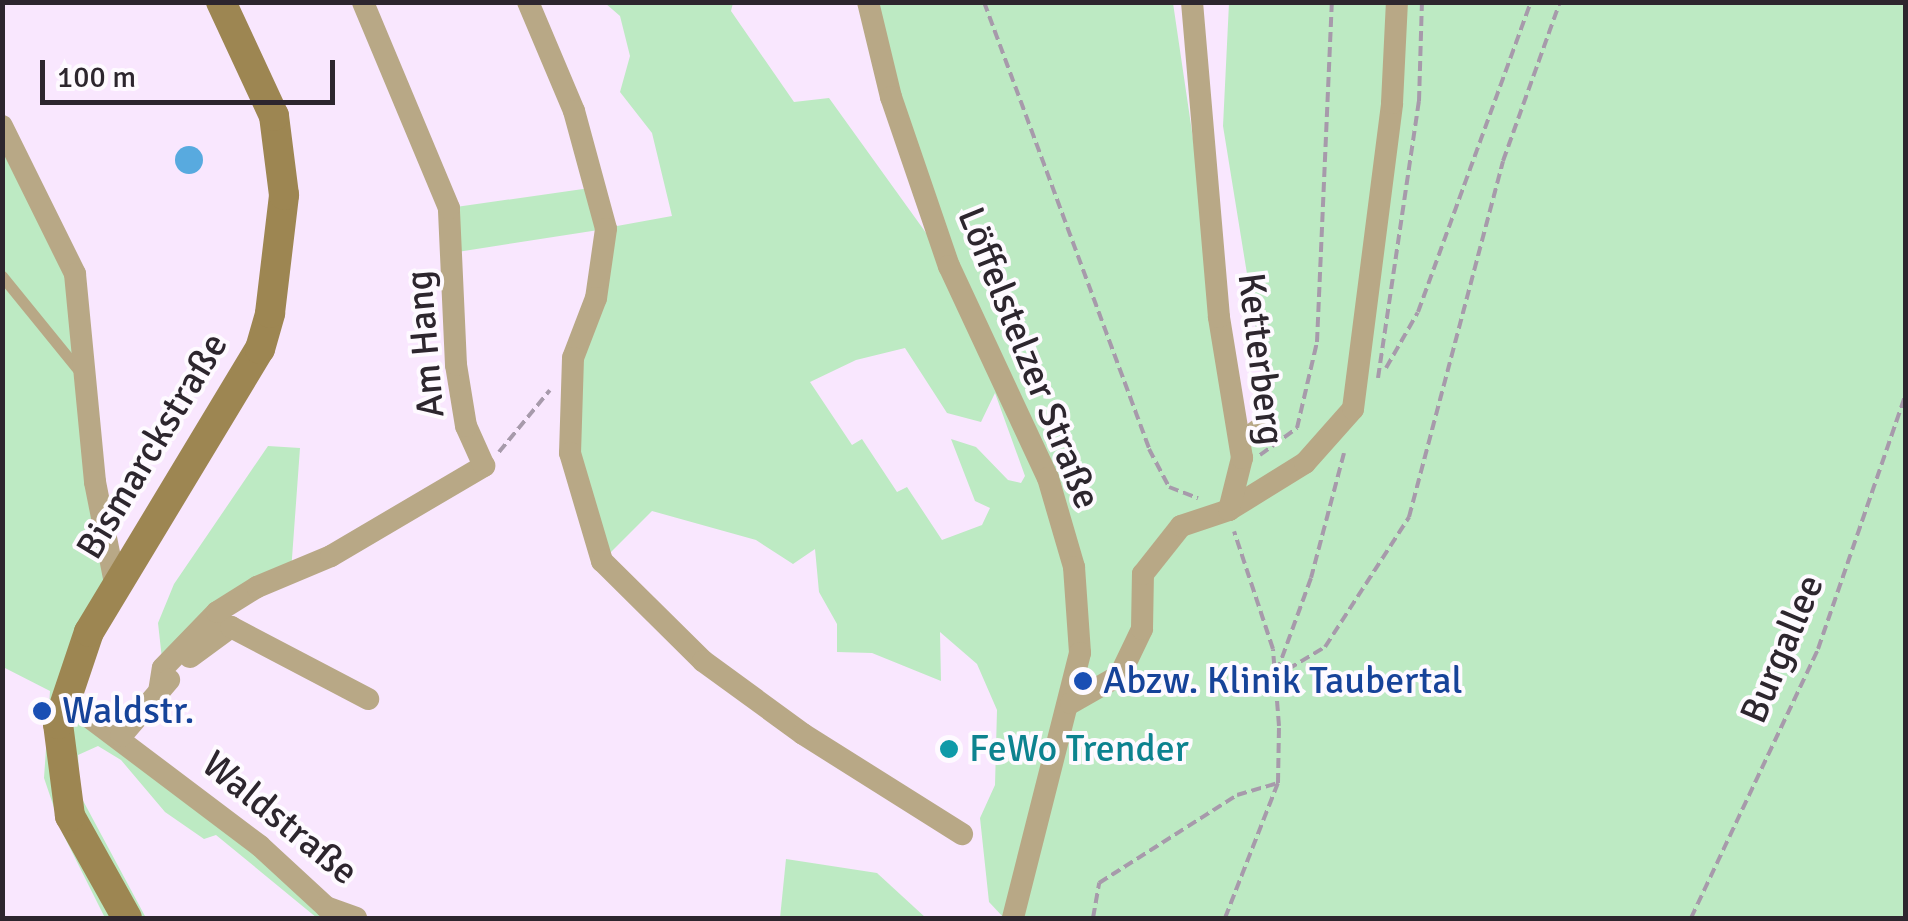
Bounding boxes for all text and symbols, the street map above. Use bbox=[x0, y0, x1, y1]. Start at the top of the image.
scale bar bbox=[45, 40, 340, 102]
text: 100 m bbox=[57, 59, 136, 96]
street label: Löffelstelzer Straße bbox=[948, 201, 1110, 515]
street label: Am Hang bbox=[396, 269, 454, 419]
street label: Ketterberg bbox=[1228, 270, 1294, 448]
street label: Bismarckstraße bbox=[67, 325, 237, 567]
street label: Burgallee bbox=[1730, 568, 1834, 730]
place label: Abzw. Klinik Taubertal bbox=[1103, 658, 1463, 704]
marker: Abzw. Klinik Taubertal bbox=[1072, 670, 1094, 692]
place label: Waldstr. bbox=[62, 688, 195, 734]
marker: Waldstr. bbox=[31, 700, 53, 722]
place label: FeWo Trender bbox=[969, 726, 1189, 772]
marker: FeWo Trender bbox=[938, 738, 960, 760]
street label: Waldstraße bbox=[193, 741, 367, 895]

